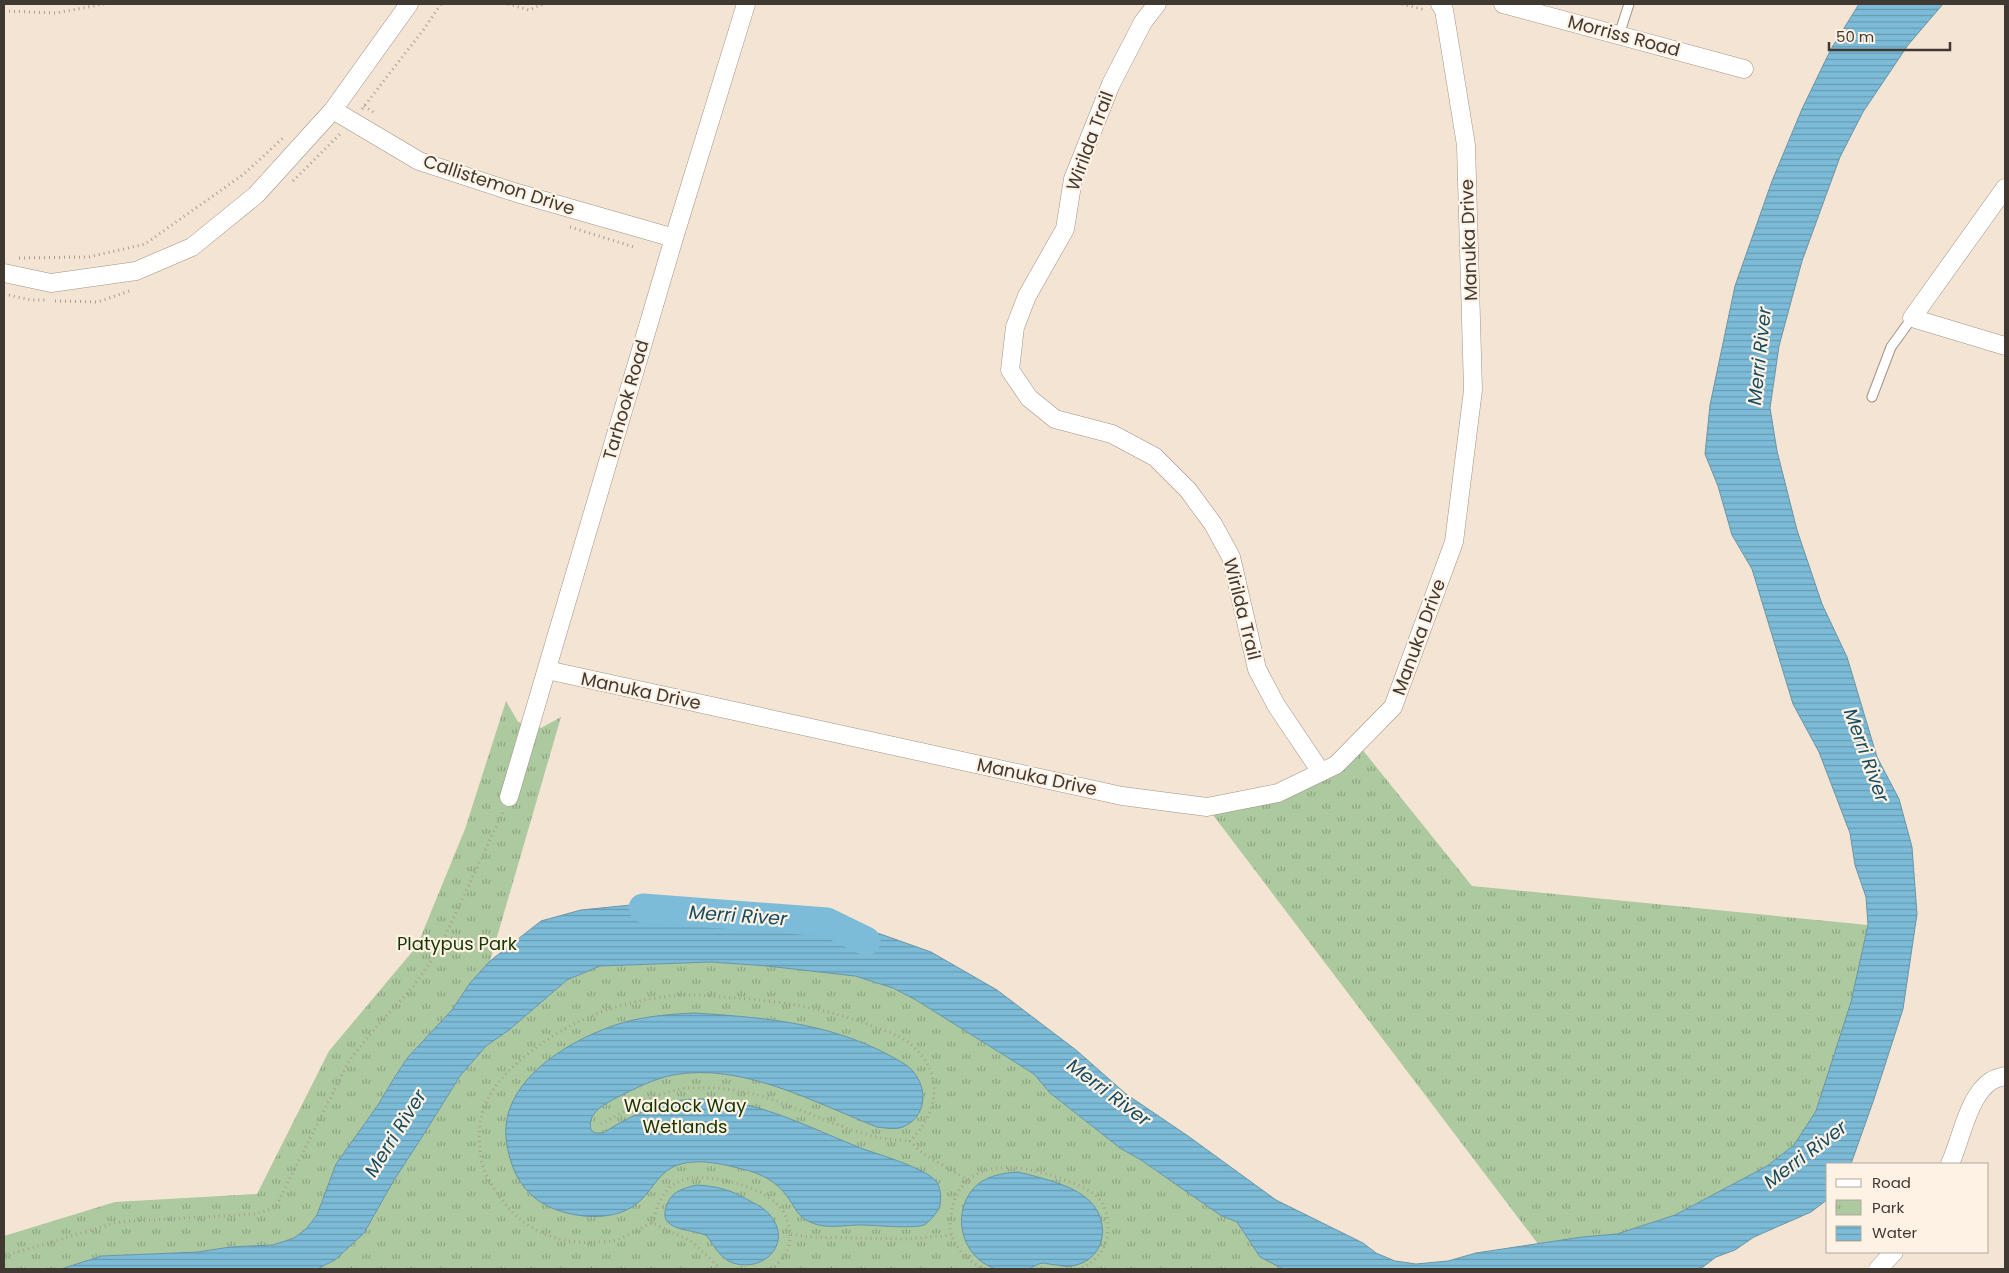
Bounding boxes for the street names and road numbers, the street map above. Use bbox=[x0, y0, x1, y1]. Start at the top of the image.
street label: Morriss Road bbox=[1565, 9, 1683, 63]
street label: Wirilda Trail bbox=[1060, 88, 1119, 194]
street label: Callistemon Drive bbox=[420, 148, 578, 221]
street label: Manuka Drive bbox=[1454, 179, 1483, 301]
street label: Tarhook Road bbox=[596, 337, 655, 463]
street label: Wirilda Trail bbox=[1218, 555, 1267, 662]
street label: Manuka Drive bbox=[1386, 575, 1451, 698]
street label: Manuka Drive bbox=[579, 666, 703, 715]
street label: Manuka Drive bbox=[975, 752, 1099, 801]

